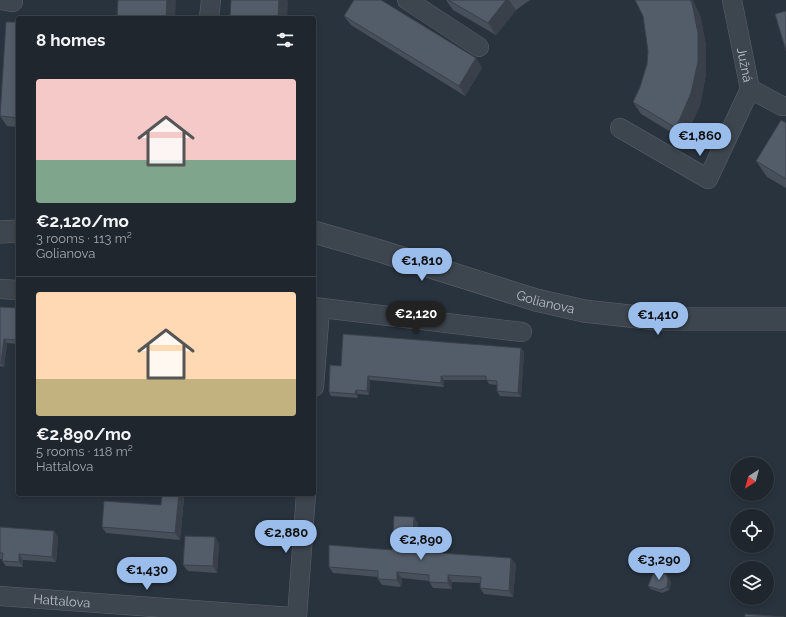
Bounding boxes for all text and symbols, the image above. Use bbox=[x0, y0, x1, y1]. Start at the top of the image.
icon: filters bbox=[274, 29, 296, 51]
text: 8 homes bbox=[36, 30, 105, 50]
street label: Južná bbox=[734, 46, 755, 83]
icon: home bbox=[130, 105, 202, 177]
pin: €1,860 bbox=[667, 123, 733, 157]
text: €1,860 bbox=[678, 128, 722, 143]
text: €2,120/mo bbox=[36, 211, 129, 231]
text: 3 rooms · 113 m² bbox=[36, 231, 132, 246]
text: Golianova bbox=[36, 246, 95, 261]
pin: €1,810 bbox=[389, 248, 455, 282]
text: €1,810 bbox=[401, 253, 443, 268]
street label: Golianova bbox=[515, 287, 576, 317]
pin: €2,120 bbox=[383, 301, 449, 335]
pin: €1,410 bbox=[625, 302, 691, 336]
text: €2,120 bbox=[395, 306, 437, 321]
text: €1,410 bbox=[637, 307, 679, 322]
icon: home bbox=[130, 318, 202, 390]
text: €2,890/mo bbox=[36, 424, 131, 444]
text: 5 rooms · 118 m² bbox=[36, 444, 133, 459]
north arrow bbox=[730, 457, 774, 501]
map controls bbox=[730, 457, 774, 605]
text: Hattalova bbox=[36, 459, 93, 474]
button: locate bbox=[730, 509, 774, 553]
pin: €2,880 bbox=[253, 520, 319, 554]
text: €2,880 bbox=[264, 525, 308, 540]
pin: €2,890 bbox=[388, 527, 454, 561]
text: €2,890 bbox=[399, 532, 443, 547]
pin: €3,290 bbox=[626, 547, 692, 581]
text: €3,290 bbox=[637, 552, 681, 567]
pin: €1,430 bbox=[114, 557, 180, 591]
button: layers bbox=[730, 561, 774, 605]
text: €1,430 bbox=[126, 562, 168, 577]
street label: Hattalova bbox=[33, 591, 91, 610]

